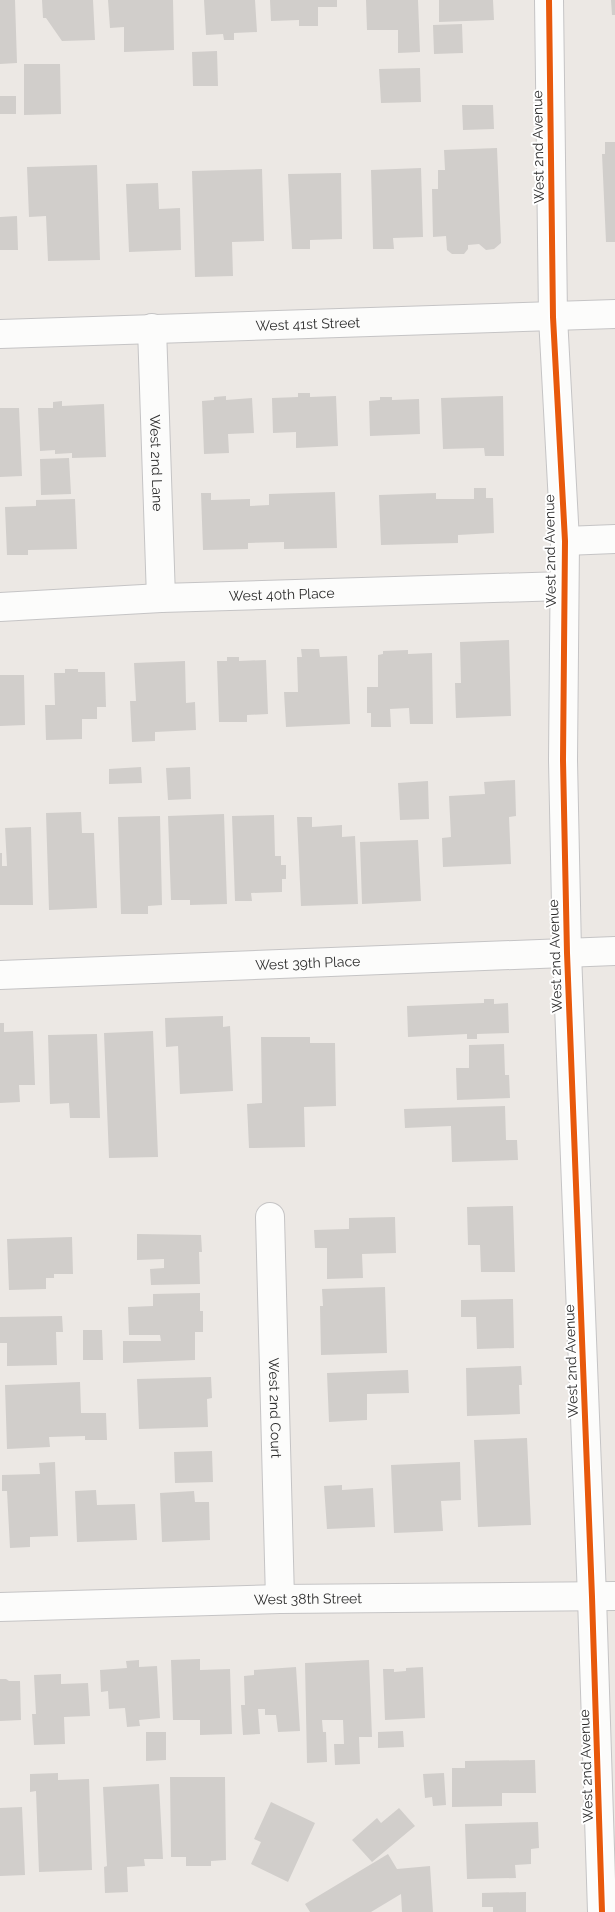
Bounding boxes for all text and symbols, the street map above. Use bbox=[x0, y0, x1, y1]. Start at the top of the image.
street label: West 2nd Avenue bbox=[529, 90, 547, 204]
street label: West 41st Street bbox=[255, 314, 361, 334]
street label: West 2nd Lane bbox=[147, 414, 166, 512]
street label: West 2nd Avenue bbox=[541, 494, 559, 608]
street label: West 40th Place bbox=[229, 585, 335, 604]
street label: West 2nd Avenue bbox=[545, 899, 565, 1013]
street label: West 39th Place bbox=[255, 953, 361, 973]
street label: West 2nd Avenue bbox=[561, 1304, 581, 1418]
street label: West 2nd Court bbox=[266, 1357, 284, 1459]
street label: West 38th Street bbox=[254, 1590, 362, 1608]
street label: West 2nd Avenue bbox=[576, 1709, 596, 1823]

